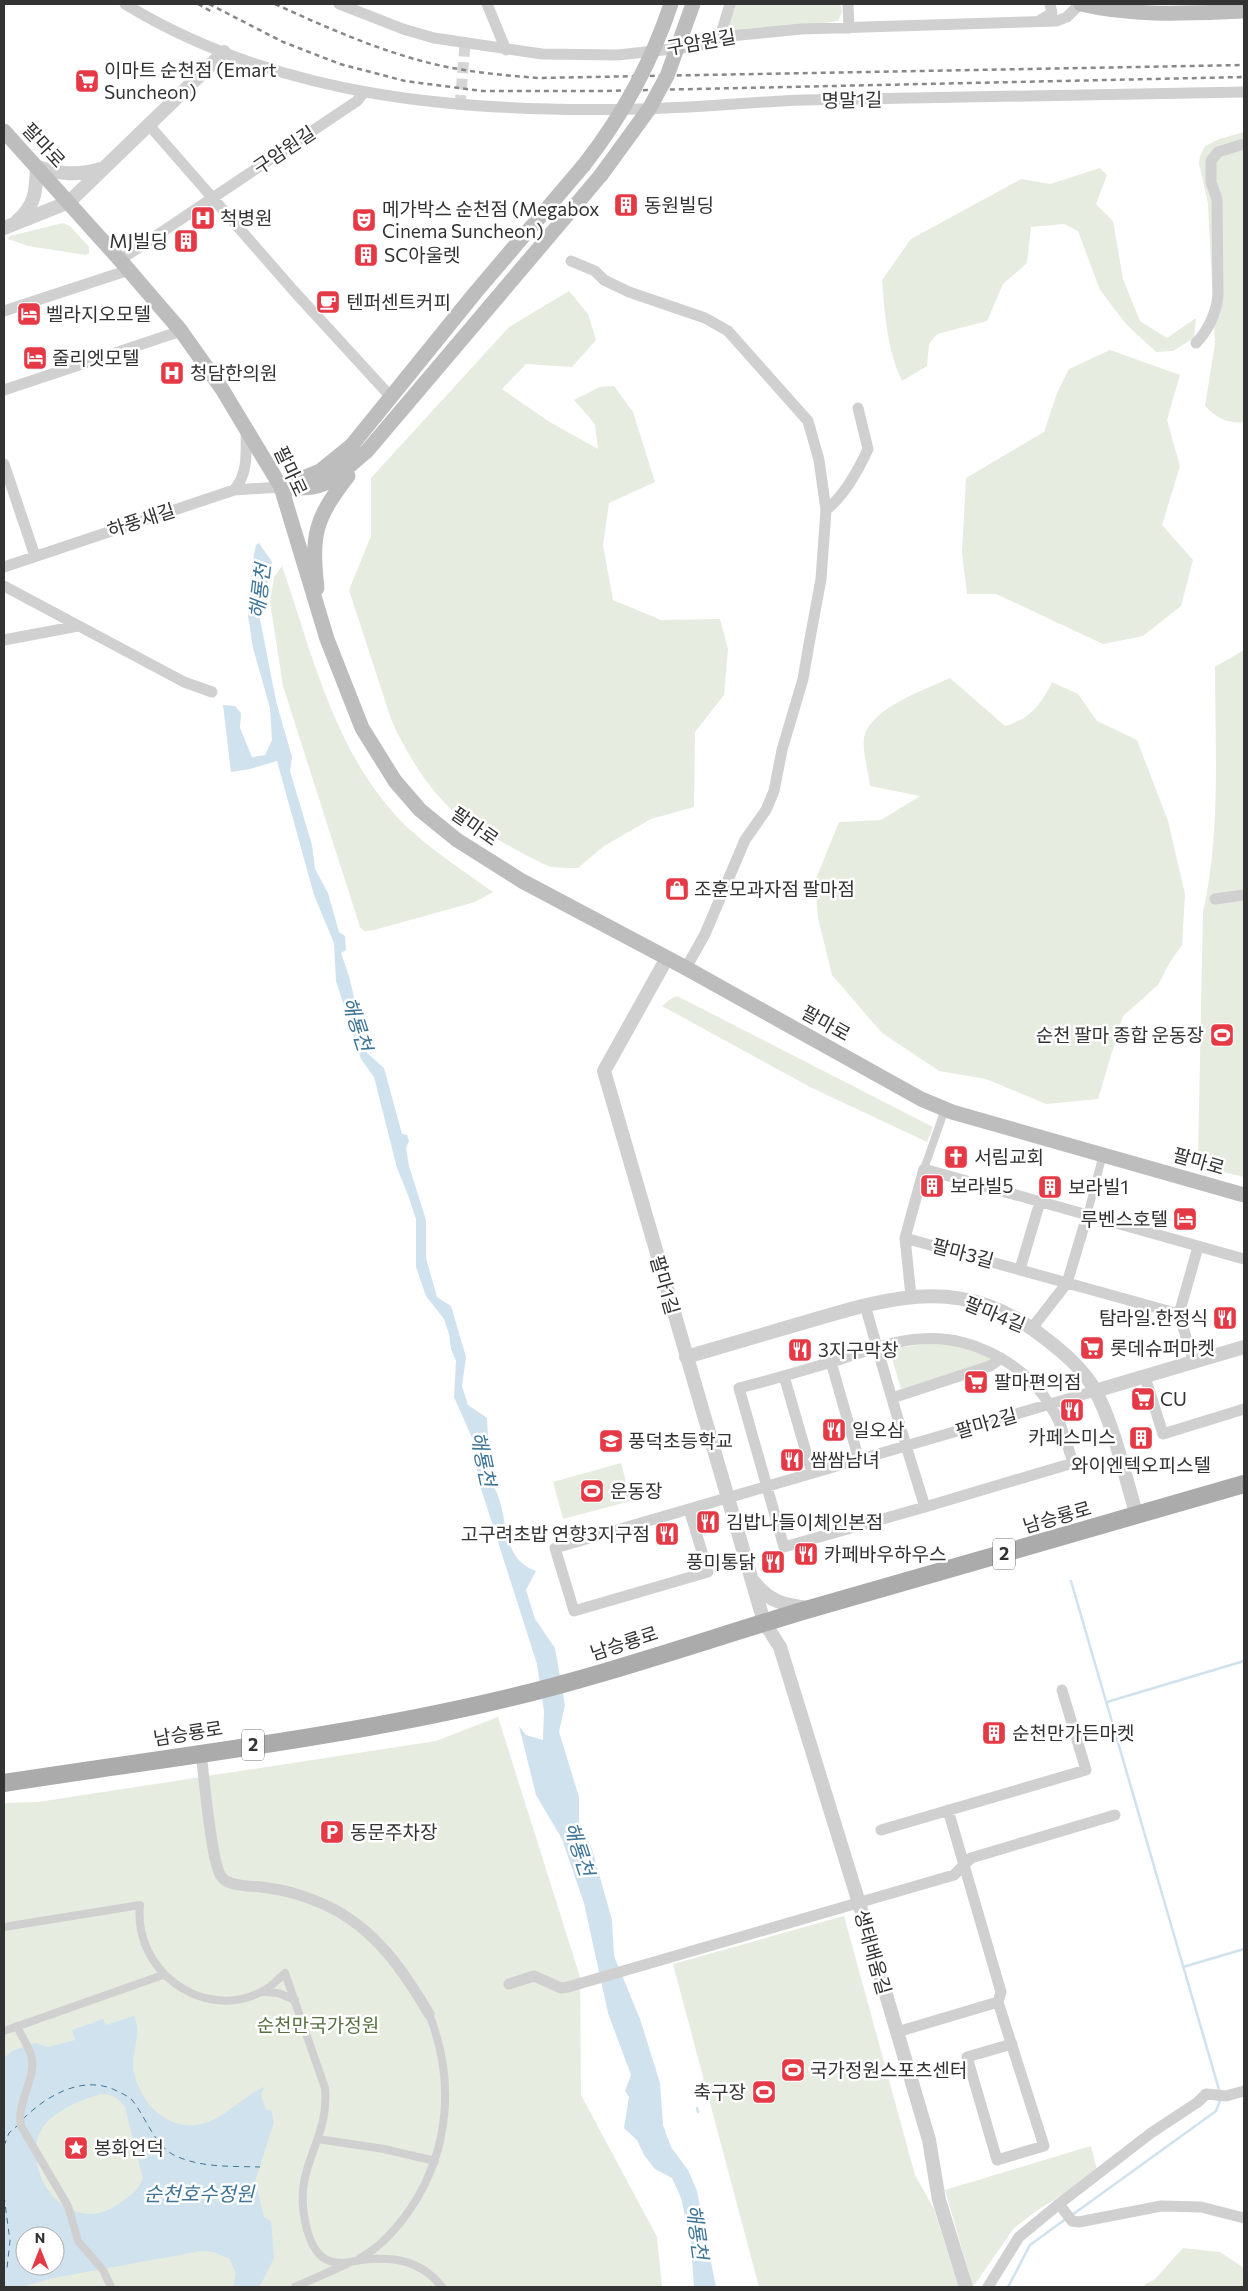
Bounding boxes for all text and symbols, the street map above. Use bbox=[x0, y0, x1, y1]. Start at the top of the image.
street label: 구암원길 bbox=[664, 24, 737, 59]
place label: 이마트 순천점 (Emart Suncheon) bbox=[104, 58, 277, 103]
supermarket icon: 이마트 순천점 (Emart Suncheon) bbox=[74, 68, 100, 94]
street label: 명말1길 bbox=[822, 87, 882, 112]
street label: 팔마로 bbox=[18, 118, 71, 172]
street label: 구암원길 bbox=[248, 121, 319, 179]
building icon: 동원빌딩 bbox=[613, 192, 639, 218]
place label: 동원빌딩 bbox=[644, 193, 714, 216]
place label: 메가박스 순천점 (Megabox Cinema Suncheon) bbox=[382, 197, 599, 242]
hospital icon: 척병원 bbox=[190, 205, 216, 231]
place label: 척병원 bbox=[220, 206, 272, 229]
theatre icon: 메가박스 순천점 (Megabox Cinema Suncheon) bbox=[351, 207, 377, 233]
building icon: MJ빌딩 bbox=[173, 228, 199, 254]
place label: MJ빌딩 bbox=[109, 229, 168, 252]
building icon: SC아울렛 bbox=[353, 242, 379, 268]
place label: SC아울렛 bbox=[384, 243, 461, 266]
cafe icon: 텐퍼센트커피 bbox=[315, 289, 341, 315]
place label: 텐퍼센트커피 bbox=[346, 290, 451, 313]
hotel icon: 벨라지오모텔 bbox=[16, 301, 42, 327]
place label: 벨라지오모텔 bbox=[46, 302, 151, 325]
hotel icon: 줄리엣모텔 bbox=[22, 345, 48, 371]
place label: 줄리엣모텔 bbox=[52, 346, 139, 369]
hospital icon: 청담한의원 bbox=[159, 360, 185, 386]
place label: 청담한의원 bbox=[190, 361, 277, 384]
street label: 팔마로 bbox=[270, 442, 313, 499]
street label: 하풍새길 bbox=[104, 498, 178, 541]
water label: 해룡천 bbox=[244, 559, 275, 620]
street label: 팔마로 bbox=[447, 801, 503, 850]
shop icon: 조훈모과자점 팔마점 bbox=[664, 876, 690, 902]
place label: 조훈모과자점 팔마점 bbox=[694, 877, 855, 900]
water label: 해룡천 bbox=[338, 994, 379, 1056]
street label: 팔마로 bbox=[798, 1000, 855, 1045]
sports icon: 순천 팔마 종합 운동장 bbox=[1209, 1022, 1235, 1048]
place label: 순천 팔마 종합 운동장 bbox=[1036, 1023, 1204, 1046]
street label: 팔마로 bbox=[1171, 1142, 1228, 1179]
church icon: 서림교회 bbox=[943, 1144, 969, 1170]
place label: 서림교회 bbox=[974, 1145, 1044, 1168]
building icon: 보라빌5 bbox=[919, 1173, 945, 1199]
place label: 보라빌5 bbox=[950, 1174, 1013, 1197]
building icon: 보라빌1 bbox=[1037, 1174, 1063, 1200]
place label: 보라빌1 bbox=[1068, 1175, 1129, 1198]
hotel icon: 루벤스호텔 bbox=[1172, 1206, 1198, 1232]
place label: 루벤스호텔 bbox=[1081, 1207, 1168, 1230]
street label: 팔마3길 bbox=[930, 1233, 997, 1272]
street label: 팔마1길 bbox=[646, 1253, 685, 1317]
street label: 팔마4길 bbox=[961, 1291, 1029, 1336]
restaurant icon: 탐라일.한정식 bbox=[1212, 1305, 1238, 1331]
place label: 탐라일.한정식 bbox=[1099, 1306, 1208, 1329]
supermarket icon: 롯데슈퍼마켓 bbox=[1079, 1335, 1105, 1361]
place label: 롯데슈퍼마켓 bbox=[1110, 1336, 1215, 1359]
restaurant icon: 3지구막창 bbox=[787, 1337, 813, 1363]
place label: 3지구막창 bbox=[818, 1338, 899, 1361]
supermarket icon: 팔마편의점 bbox=[963, 1369, 989, 1395]
place label: 팔마편의점 bbox=[994, 1370, 1081, 1393]
supermarket icon: CU bbox=[1130, 1386, 1156, 1412]
place label: CU bbox=[1160, 1387, 1187, 1410]
restaurant icon: 카페스미스 bbox=[1059, 1397, 1085, 1423]
street label: 팔마2길 bbox=[952, 1403, 1019, 1442]
restaurant icon: 일오삼 bbox=[821, 1417, 847, 1443]
place label: 일오삼 bbox=[852, 1418, 905, 1441]
place label: 카페스미스 bbox=[1028, 1425, 1116, 1448]
building icon: 와이엔텍오피스텔 bbox=[1128, 1425, 1154, 1451]
school or university icon: 풍덕초등학교 bbox=[598, 1428, 624, 1454]
water label: 해룡천 bbox=[467, 1429, 502, 1491]
place label: 풍덕초등학교 bbox=[628, 1429, 733, 1452]
restaurant icon: 쌈쌈남녀 bbox=[779, 1447, 805, 1473]
place label: 쌈쌈남녀 bbox=[810, 1448, 880, 1471]
place label: 와이엔텍오피스텔 bbox=[1071, 1453, 1211, 1476]
sports icon: 운동장 bbox=[579, 1478, 605, 1504]
place label: 운동장 bbox=[610, 1479, 662, 1502]
street label: 남승룡로 bbox=[1020, 1496, 1094, 1537]
restaurant icon: 김밥나들이체인본점 bbox=[695, 1509, 721, 1535]
place label: 김밥나들이체인본점 bbox=[726, 1510, 883, 1533]
restaurant icon: 고구려초밥 연향3지구점 bbox=[654, 1521, 680, 1547]
place label: 고구려초밥 연향3지구점 bbox=[461, 1522, 650, 1545]
road number: 2 bbox=[993, 1538, 1015, 1570]
restaurant icon: 카페바우하우스 bbox=[793, 1541, 819, 1567]
place label: 카페바우하우스 bbox=[824, 1542, 946, 1565]
restaurant icon: 풍미통닭 bbox=[760, 1549, 786, 1575]
place label: 풍미통닭 bbox=[686, 1550, 756, 1573]
street label: 남승룡로 bbox=[587, 1621, 661, 1664]
street label: 남승룡로 bbox=[152, 1716, 224, 1749]
building icon: 순천만가든마켓 bbox=[981, 1720, 1007, 1746]
place label: 순천만가든마켓 bbox=[1012, 1721, 1134, 1744]
road number: 2 bbox=[242, 1730, 264, 1760]
parking icon: 동문주차장 bbox=[319, 1819, 345, 1845]
water label: 해룡천 bbox=[560, 1819, 601, 1881]
place label: 동문주차장 bbox=[350, 1820, 437, 1843]
street label: 생태배움길 bbox=[850, 1907, 897, 1997]
park label: 순천만국가정원 bbox=[257, 2013, 379, 2036]
sports icon: 국가정원스포츠센터 bbox=[780, 2057, 806, 2083]
place label: 국가정원스포츠센터 bbox=[810, 2058, 967, 2081]
sports icon: 축구장 bbox=[751, 2079, 777, 2105]
place label: 축구장 bbox=[694, 2080, 746, 2103]
place icon: 봉화언덕 bbox=[63, 2135, 89, 2161]
place label: 봉화언덕 bbox=[94, 2136, 164, 2159]
water label: 순천호수정원 bbox=[144, 2181, 256, 2205]
water label: 해룡천 bbox=[682, 2203, 714, 2263]
north arrow bbox=[15, 2226, 65, 2276]
text: N bbox=[35, 2229, 45, 2246]

